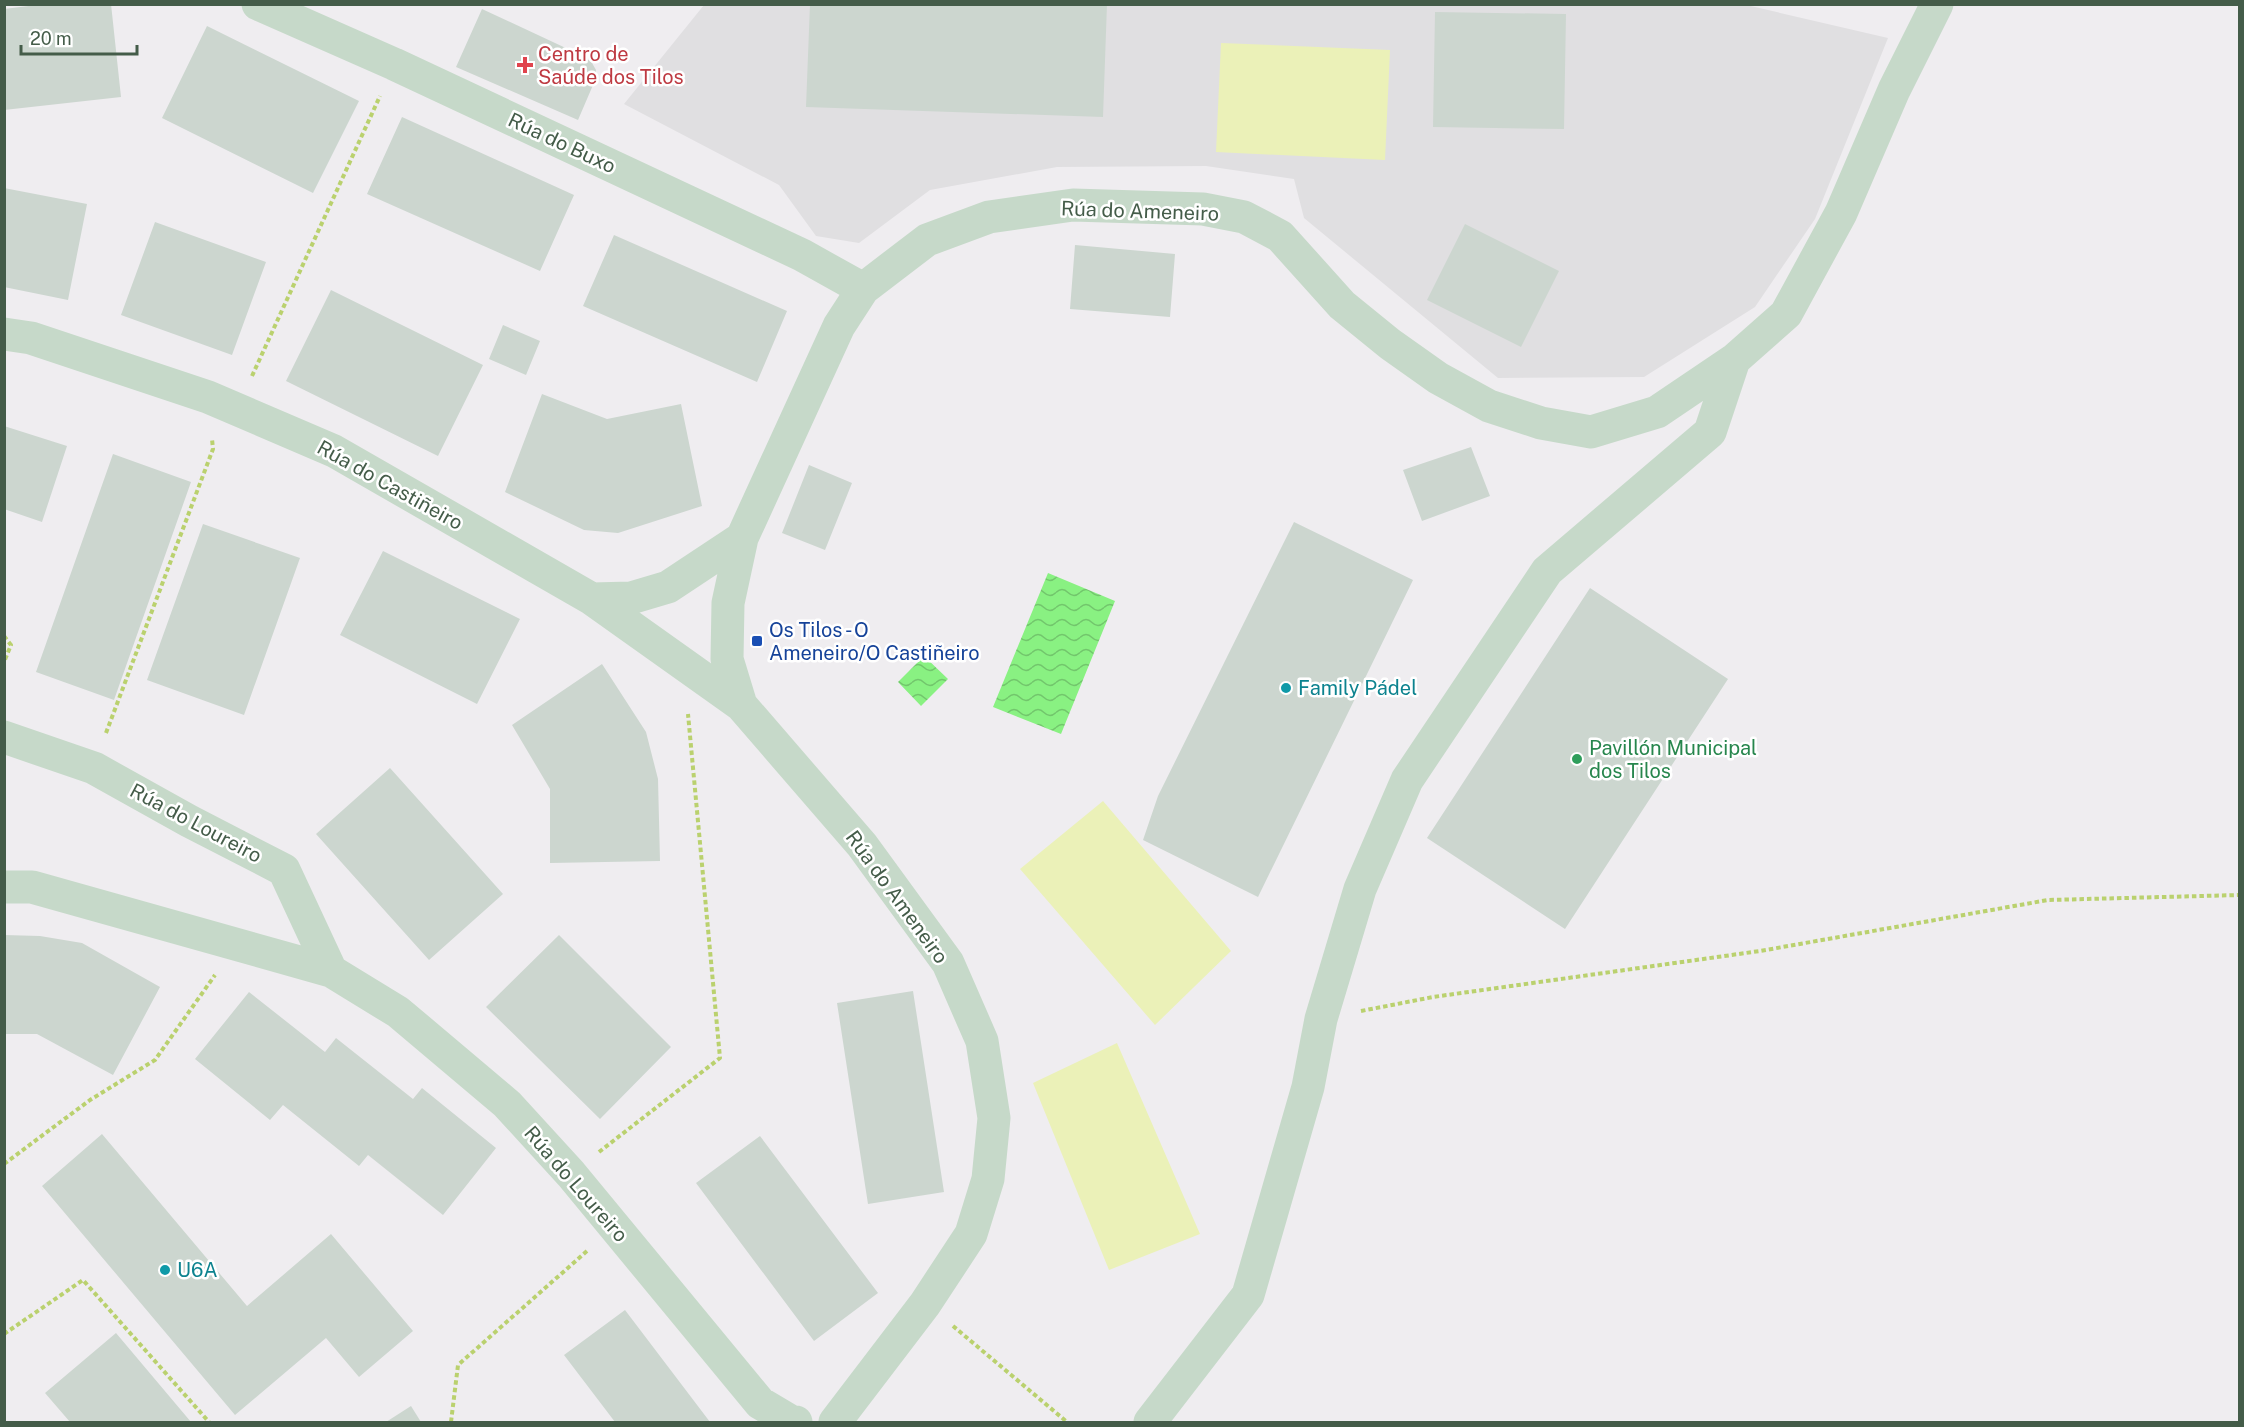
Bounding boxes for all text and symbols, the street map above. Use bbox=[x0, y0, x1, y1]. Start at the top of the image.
scale bar bbox=[21, 18, 136, 56]
text: 20 m bbox=[30, 28, 72, 49]
place label: Centro de Saúde dos Tilos bbox=[538, 42, 684, 89]
marker: Centro de Saúde dos Tilos bbox=[516, 56, 534, 74]
street label: Rúa do Buxo bbox=[504, 108, 620, 178]
street label: Rúa do Ameneiro bbox=[1060, 196, 1220, 226]
street label: Rúa do Castiñeiro bbox=[313, 435, 467, 535]
place label: Os Tilos - O Ameneiro/O Castiñeiro bbox=[769, 618, 980, 665]
marker: Os Tilos - O Ameneiro/O Castiñeiro bbox=[750, 634, 764, 648]
place label: Family Pádel bbox=[1298, 676, 1417, 700]
marker: Family Pádel bbox=[1279, 681, 1293, 695]
place label: Pavillón Municipal dos Tilos bbox=[1589, 736, 1757, 783]
marker: Pavillón Municipal dos Tilos bbox=[1570, 752, 1584, 766]
street label: Rúa do Loureiro bbox=[126, 778, 266, 868]
street label: Rúa do Ameneiro bbox=[841, 826, 953, 968]
street label: Rúa do Loureiro bbox=[519, 1121, 633, 1247]
place label: U6A bbox=[177, 1258, 218, 1282]
marker: U6A bbox=[158, 1263, 172, 1277]

